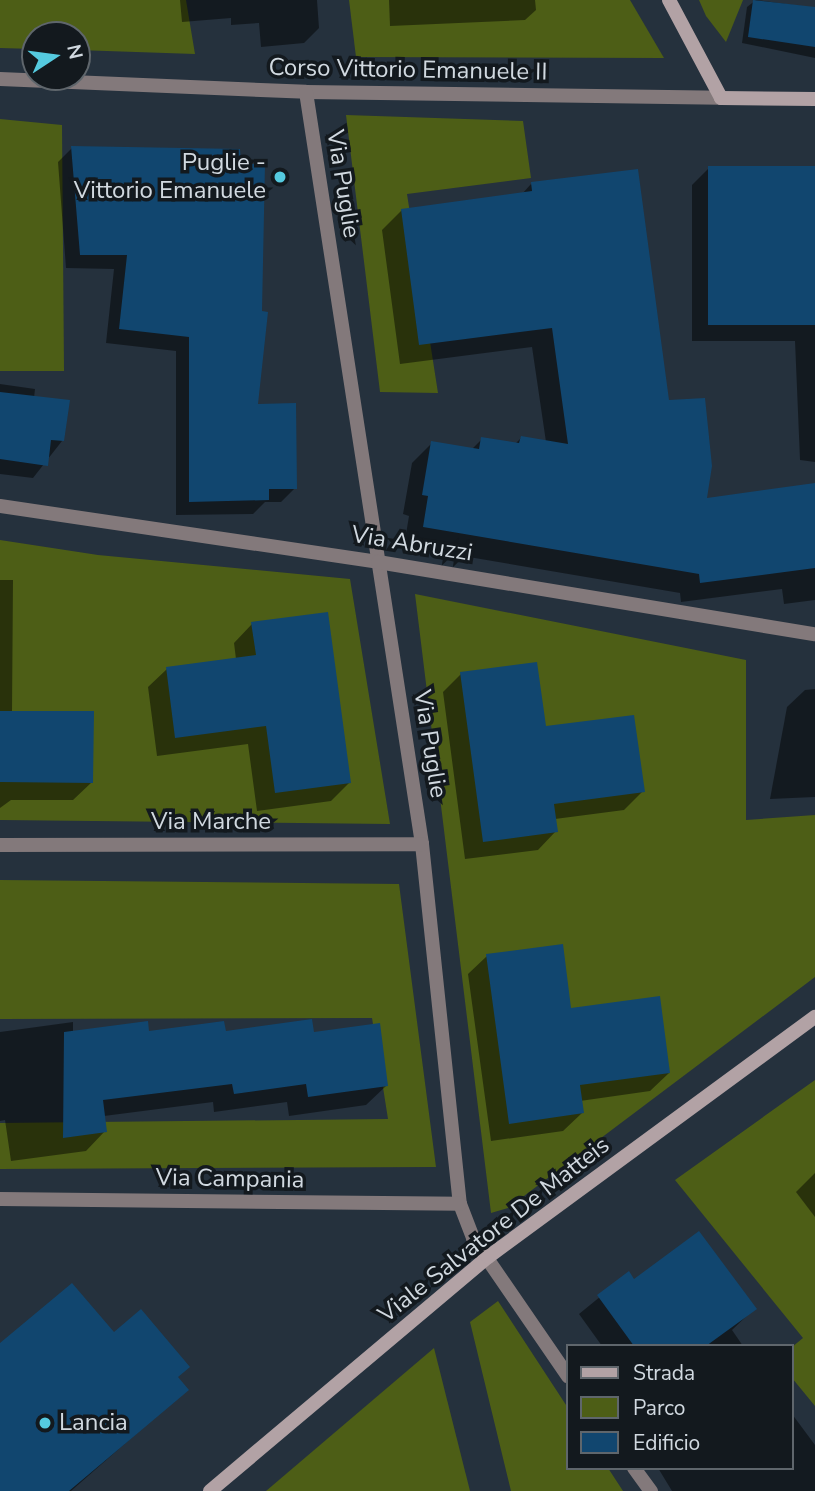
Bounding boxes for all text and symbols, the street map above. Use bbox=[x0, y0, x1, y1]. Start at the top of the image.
north arrow bbox=[21, 21, 91, 91]
text: N bbox=[60, 42, 89, 62]
street label: Corso Vittorio Emanuele II bbox=[268, 53, 548, 87]
street label: Via Puglie bbox=[320, 128, 366, 240]
place label: Puglie - Vittorio Emanuele bbox=[74, 149, 266, 205]
marker: Puglie - Vittorio Emanuele bbox=[272, 169, 288, 185]
street label: Via Abruzzi bbox=[349, 520, 475, 568]
street label: Via Puglie bbox=[407, 688, 453, 800]
street label: Via Marche bbox=[151, 808, 271, 836]
street label: Viale Salvatore De Matteis bbox=[373, 1131, 615, 1329]
street label: Via Campania bbox=[155, 1163, 305, 1195]
legend bbox=[566, 1344, 794, 1470]
text: Strada bbox=[633, 1359, 695, 1387]
text: Parco bbox=[633, 1394, 686, 1422]
place label: Lancia bbox=[59, 1409, 128, 1437]
marker: Lancia bbox=[37, 1415, 53, 1431]
text: Edificio bbox=[633, 1429, 700, 1457]

